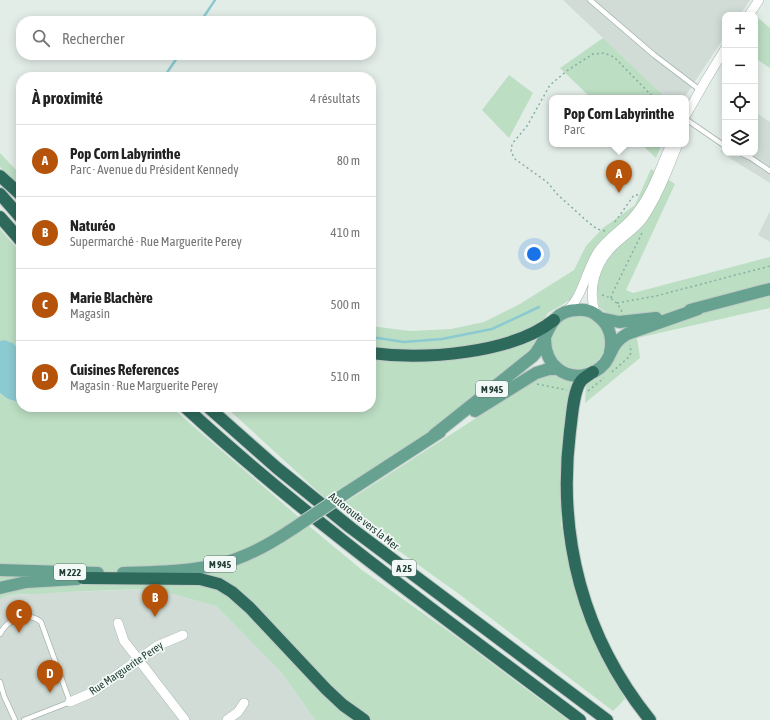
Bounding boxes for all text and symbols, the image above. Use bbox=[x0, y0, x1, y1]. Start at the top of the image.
map controls bbox=[722, 12, 758, 156]
button: + bbox=[722, 12, 758, 48]
search box bbox=[16, 16, 376, 60]
icon: search bbox=[30, 27, 52, 49]
text: Rechercher bbox=[62, 30, 124, 47]
button: − bbox=[722, 48, 758, 84]
button: locate bbox=[722, 84, 758, 120]
text: À proximité bbox=[32, 88, 103, 108]
text: 4 résultats bbox=[310, 91, 360, 106]
popup bbox=[549, 95, 689, 147]
text: Pop Corn Labyrinthe bbox=[564, 105, 674, 122]
button: layers bbox=[722, 120, 758, 156]
text: Parc bbox=[564, 122, 585, 137]
text: Pop Corn Labyrinthe bbox=[70, 145, 180, 162]
text: A bbox=[42, 153, 48, 168]
text: 80 m bbox=[337, 153, 360, 168]
pin: A bbox=[606, 160, 632, 193]
text: Parc · Avenue du Président Kennedy bbox=[70, 162, 239, 177]
text: Naturéo bbox=[70, 217, 116, 234]
text: B bbox=[42, 225, 48, 240]
text: 410 m bbox=[331, 225, 360, 240]
text: Supermarché · Rue Marguerite Perey bbox=[70, 234, 242, 249]
your location bbox=[524, 244, 544, 264]
text: Marie Blachère bbox=[70, 289, 153, 306]
text: C bbox=[42, 297, 48, 312]
text: 500 m bbox=[331, 297, 360, 312]
text: Magasin bbox=[70, 306, 110, 321]
text: Cuisines References bbox=[70, 361, 179, 378]
text: D bbox=[41, 369, 49, 384]
text: 510 m bbox=[331, 369, 360, 384]
text: Magasin · Rue Marguerite Perey bbox=[70, 378, 218, 393]
road number: M 945 bbox=[476, 381, 508, 397]
street label: Autoroute vers la Mer bbox=[327, 490, 402, 552]
road number: M 945 bbox=[204, 556, 236, 572]
road number: A 25 bbox=[392, 560, 416, 576]
road number: M 222 bbox=[54, 564, 86, 580]
pin: B bbox=[142, 584, 168, 617]
pin: C bbox=[6, 600, 32, 633]
street label: Rue Marguerite Perey bbox=[87, 639, 165, 697]
pin: D bbox=[37, 660, 63, 693]

